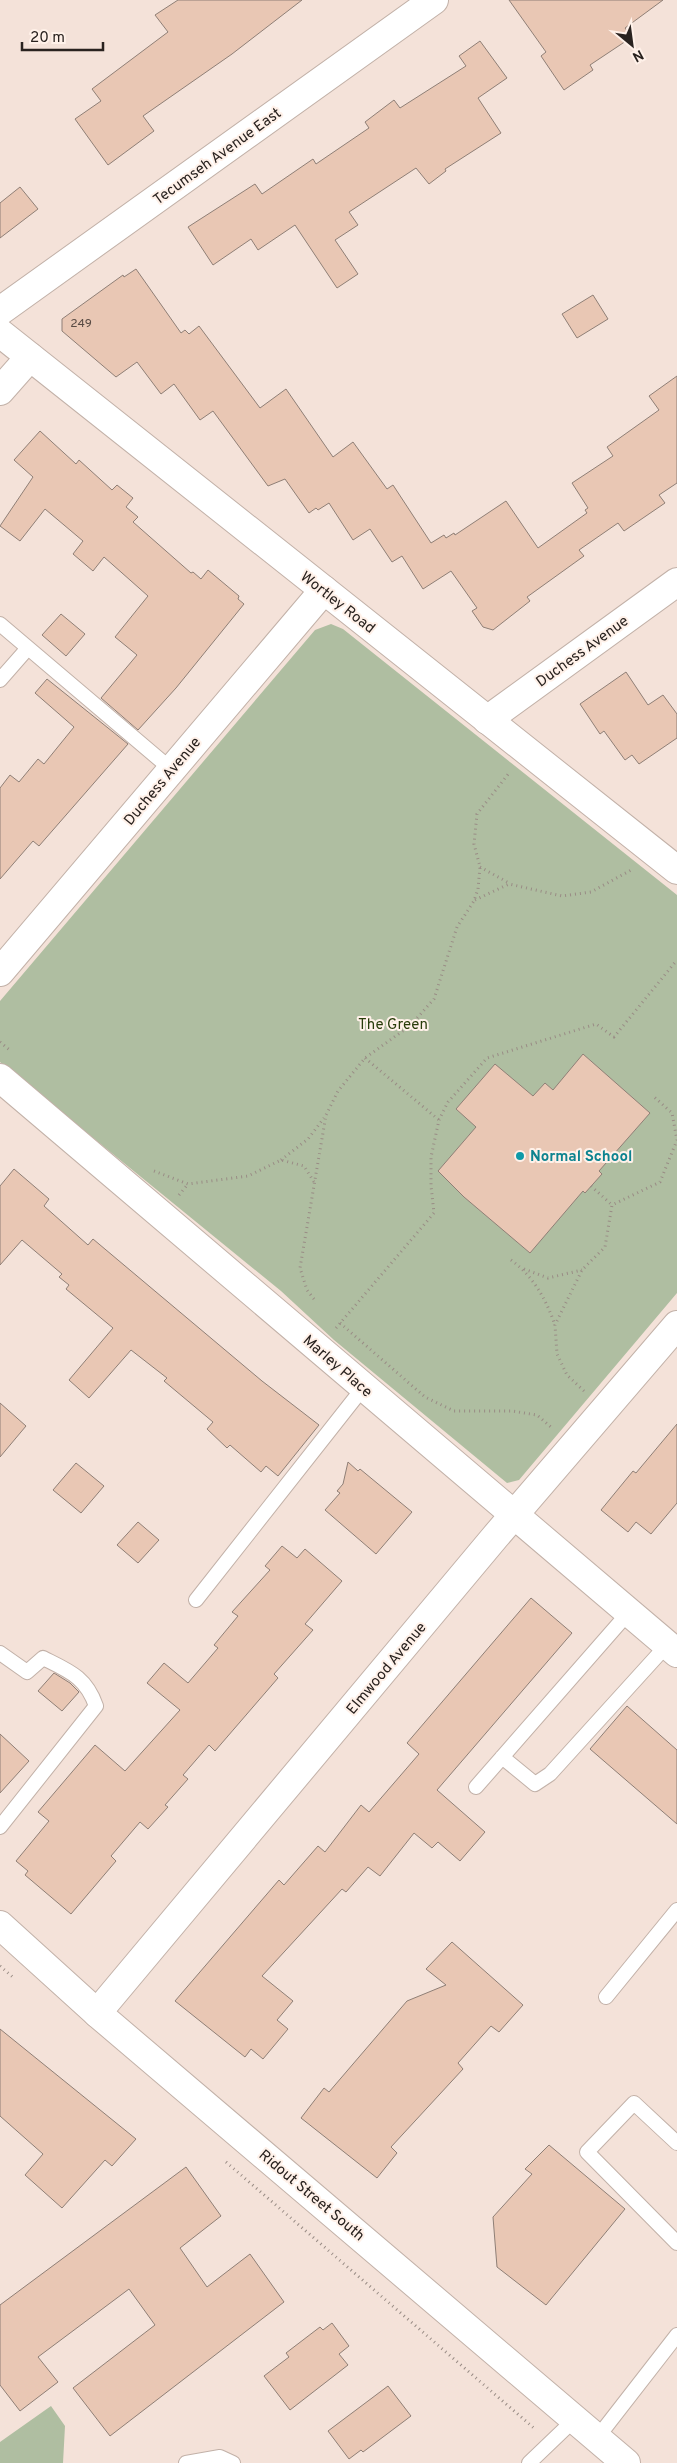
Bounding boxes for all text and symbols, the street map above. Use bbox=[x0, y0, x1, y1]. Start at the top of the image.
scale bar bbox=[22, 20, 104, 52]
north arrow bbox=[607, 20, 657, 70]
text: 20 m bbox=[30, 29, 65, 48]
text: N bbox=[629, 45, 646, 65]
street label: Tecumseh Avenue East bbox=[150, 104, 286, 210]
house number: 249 bbox=[70, 316, 92, 332]
street label: Wortley Road bbox=[296, 568, 378, 638]
street label: Duchess Avenue bbox=[533, 612, 633, 692]
street label: Duchess Avenue bbox=[121, 734, 206, 830]
park label: The Green bbox=[358, 1016, 428, 1035]
place label: Normal School bbox=[530, 1148, 632, 1167]
marker: Normal School bbox=[514, 1150, 526, 1162]
street label: Marley Place bbox=[298, 1332, 376, 1402]
street label: Elmwood Avenue bbox=[343, 1619, 431, 1719]
street label: Ridout Street South bbox=[254, 2146, 368, 2246]

